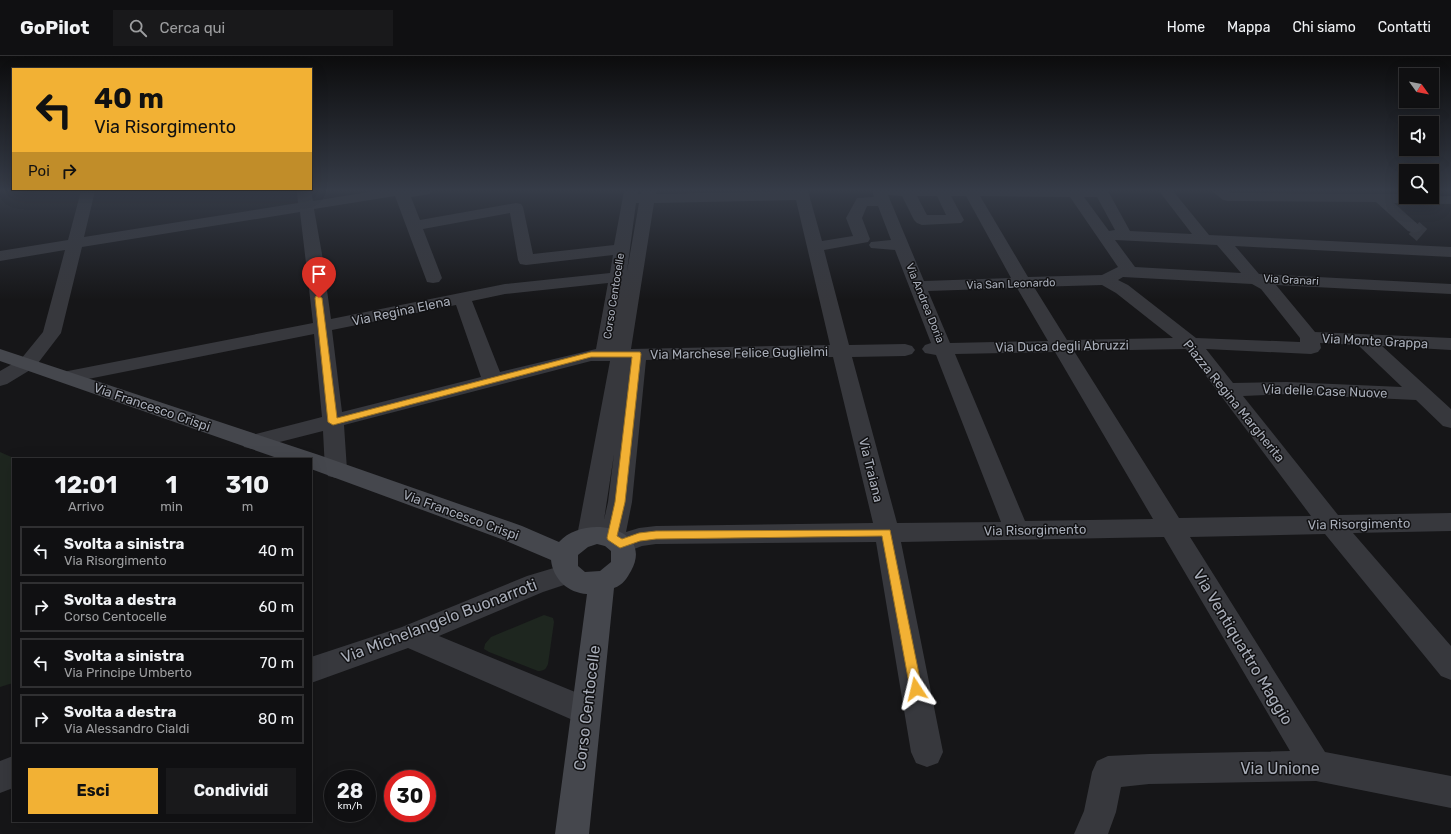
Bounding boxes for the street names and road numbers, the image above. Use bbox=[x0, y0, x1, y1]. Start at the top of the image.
street label: Corso Centocelle bbox=[601, 252, 627, 340]
street label: Via Andrea Doria bbox=[903, 261, 947, 345]
street label: Via Granari bbox=[1263, 272, 1319, 288]
street label: Via San Leonardo bbox=[966, 276, 1056, 292]
street label: Via Regina Elena bbox=[350, 293, 452, 330]
street label: Via Monte Grappa bbox=[1321, 331, 1429, 351]
street label: Via Duca degli Abruzzi bbox=[995, 337, 1129, 356]
street label: Piazza Regina Margherita bbox=[1179, 337, 1288, 466]
street label: Via Marchese Felice Guglielmi bbox=[650, 344, 828, 363]
street label: Via Francesco Crispi bbox=[92, 380, 212, 434]
street label: Via delle Case Nuove bbox=[1262, 381, 1388, 401]
street label: Via Traiana bbox=[856, 436, 886, 504]
street label: Via Francesco Crispi bbox=[401, 487, 521, 543]
street label: Via Risorgimento bbox=[1308, 516, 1410, 533]
street label: Via Risorgimento bbox=[984, 522, 1086, 539]
street label: Via Ventiquattro Maggio bbox=[1189, 566, 1297, 728]
street label: Via Michelangelo Buonarroti bbox=[338, 575, 540, 667]
street label: Corso Centocelle bbox=[570, 644, 604, 772]
street label: Via Unione bbox=[1240, 759, 1320, 778]

